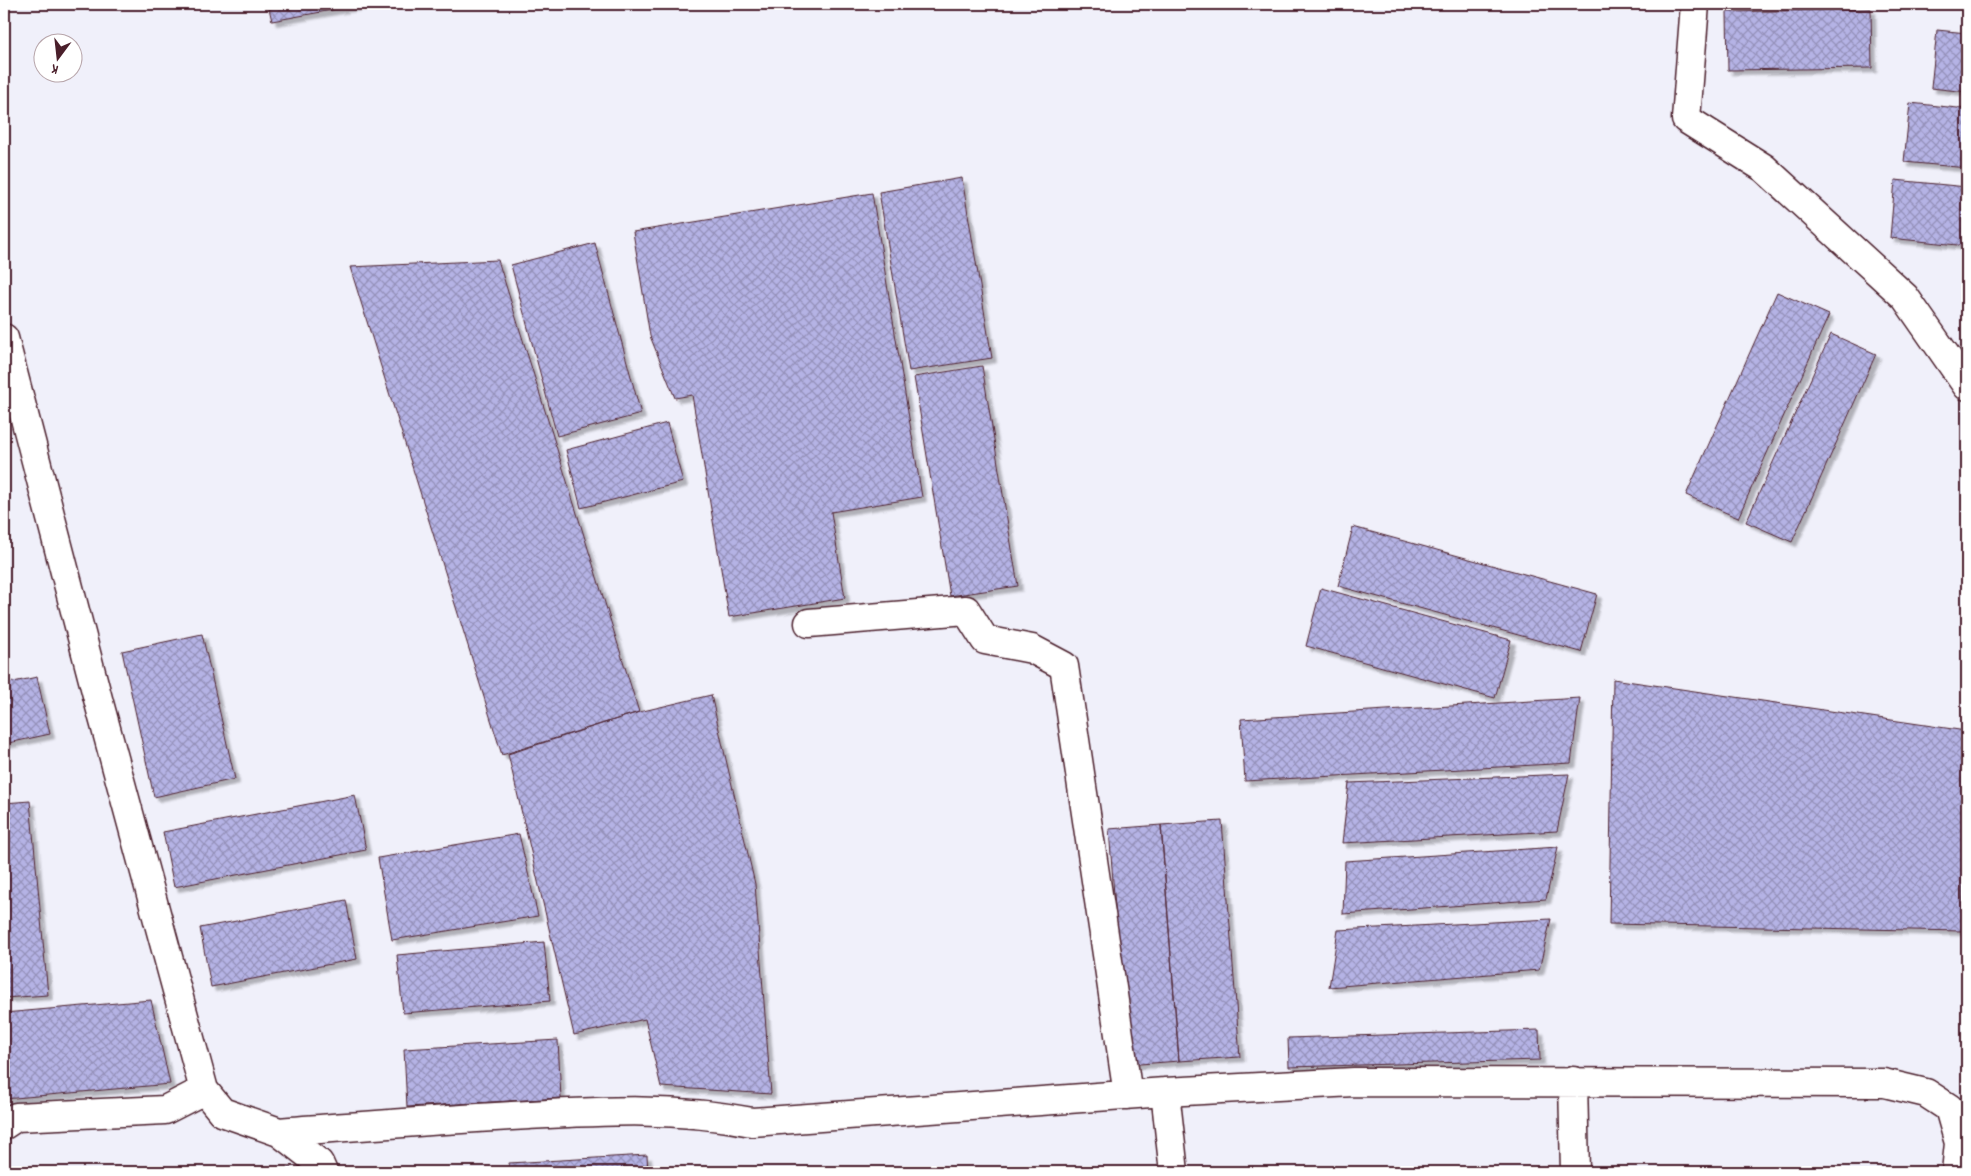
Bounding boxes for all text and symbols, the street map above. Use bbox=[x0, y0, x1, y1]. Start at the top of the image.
north arrow bbox=[32, 32, 82, 82]
text: K bbox=[49, 58, 61, 79]

